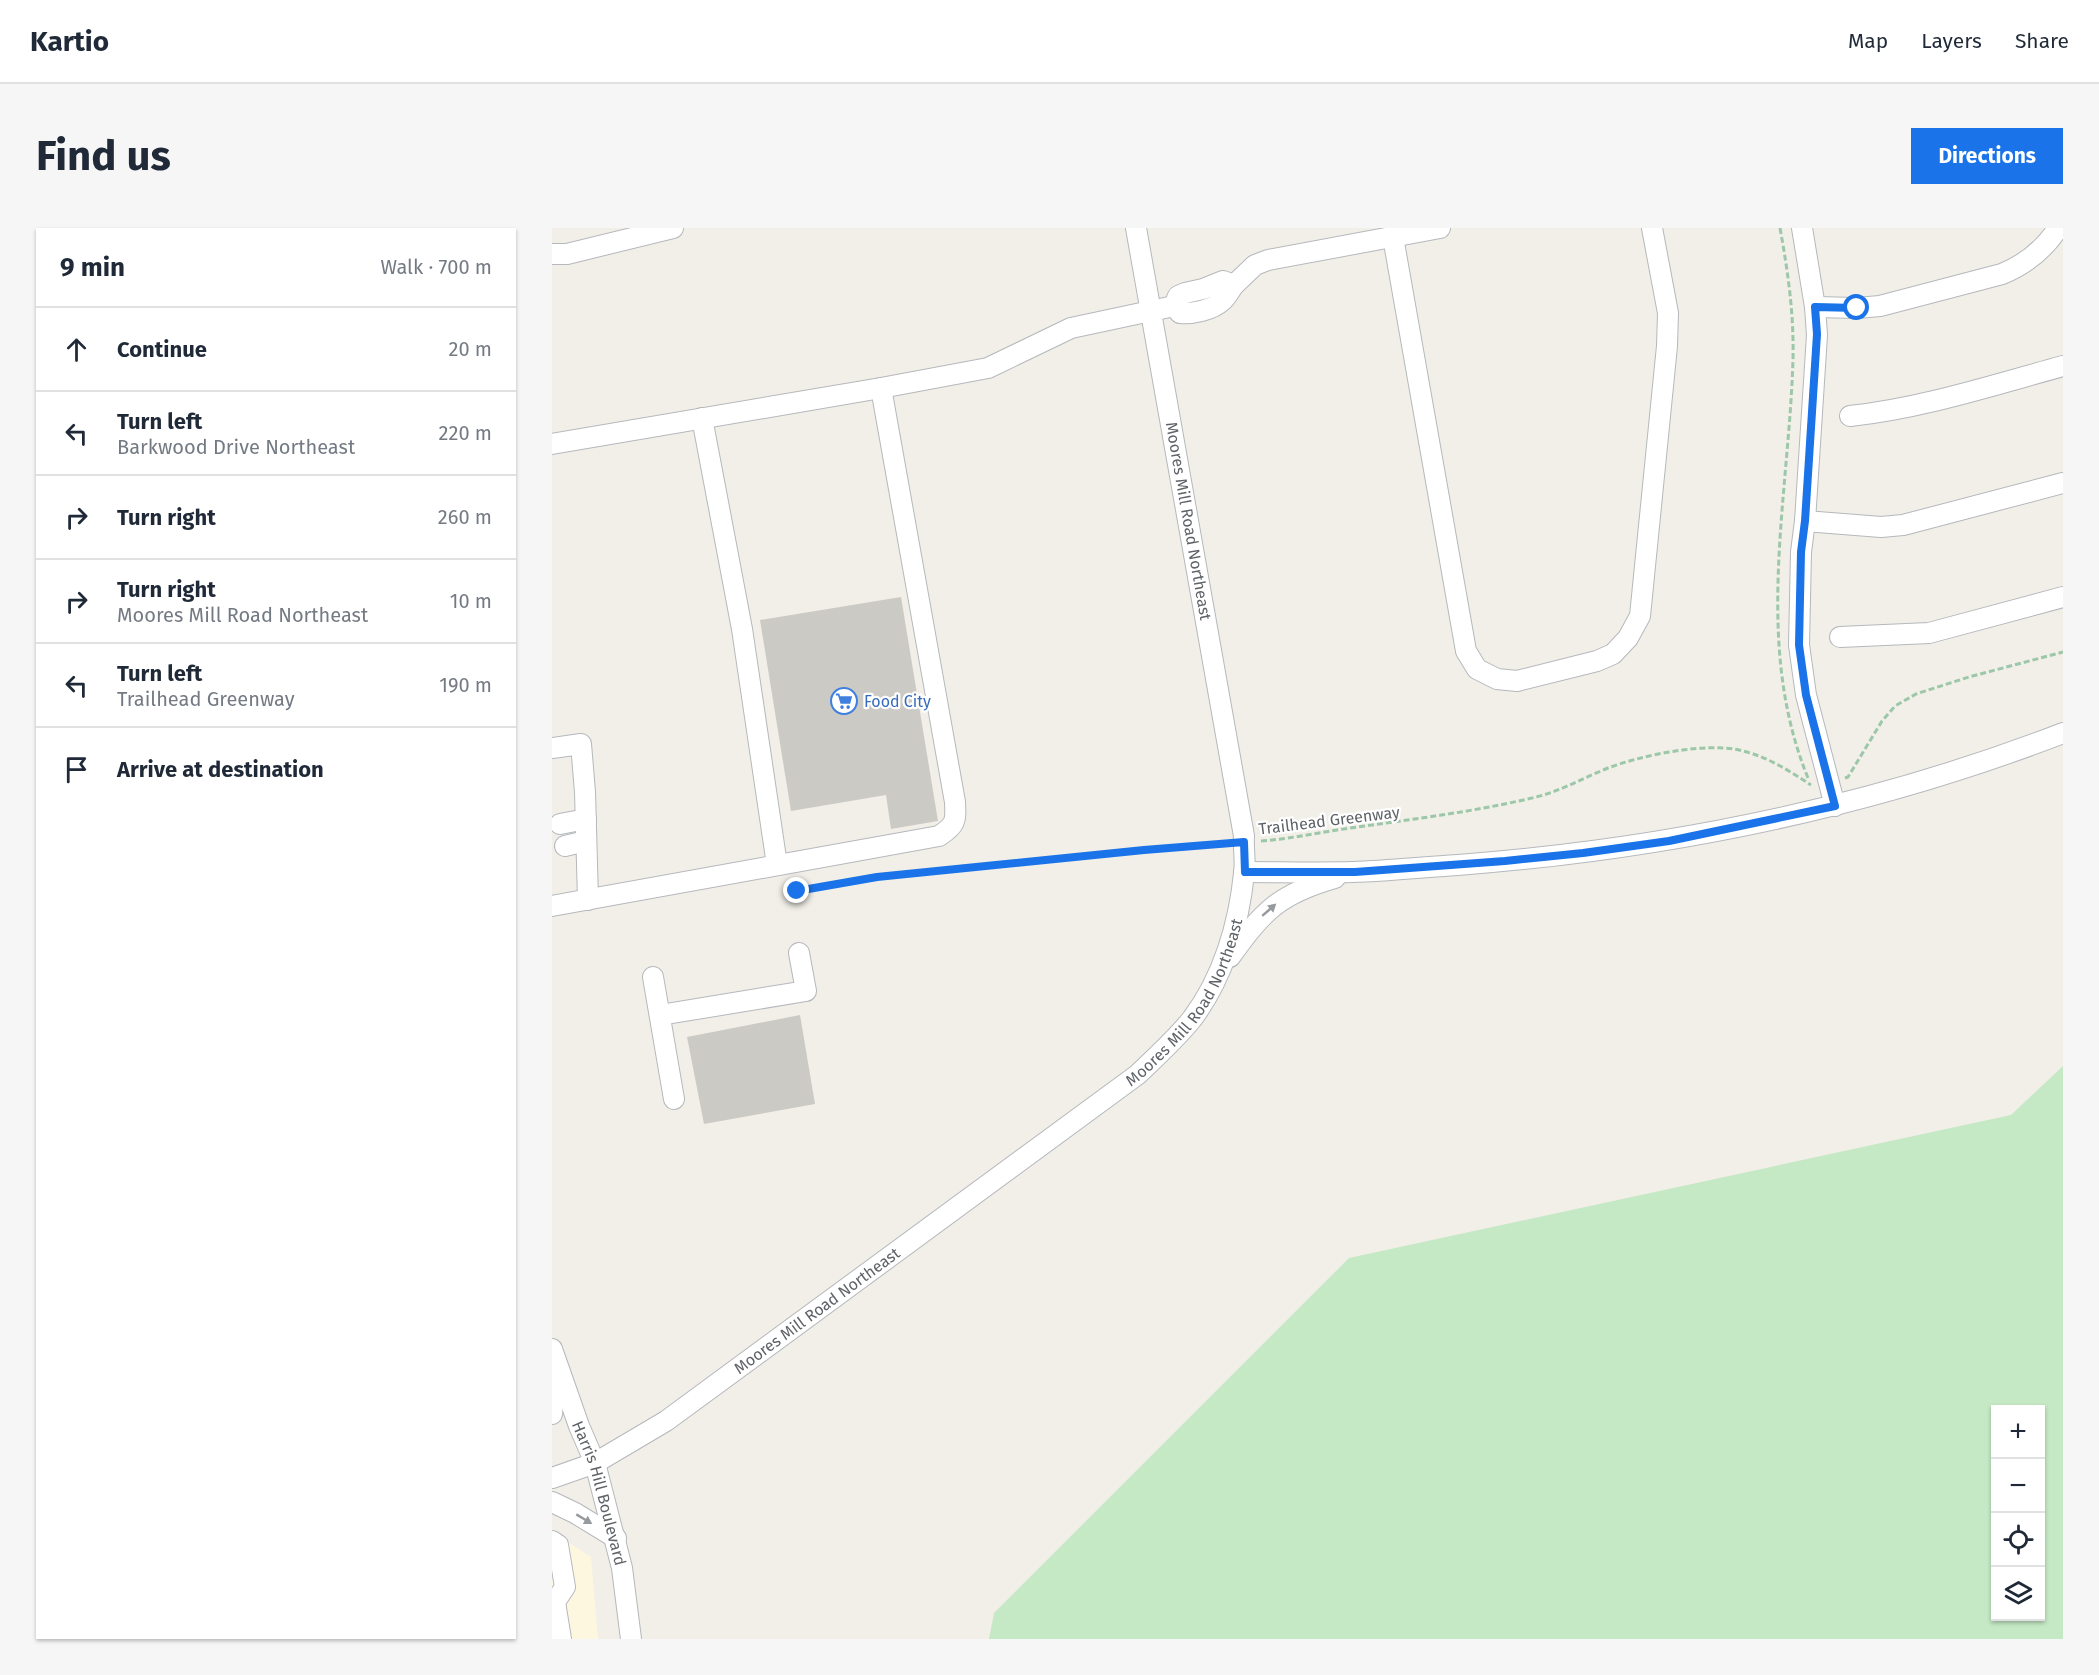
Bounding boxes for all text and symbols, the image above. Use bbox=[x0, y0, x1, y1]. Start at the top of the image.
text: Kartio bbox=[30, 25, 109, 58]
text: Map bbox=[1848, 28, 1888, 54]
text: Layers bbox=[1921, 28, 1982, 54]
text: Share bbox=[2015, 28, 2069, 54]
button: Directions bbox=[1911, 128, 2063, 184]
text: Find us bbox=[36, 131, 171, 181]
text: 9 min bbox=[60, 252, 125, 283]
text: Walk · 700 m bbox=[381, 255, 492, 279]
route start bbox=[1843, 294, 1869, 320]
icon: ahead bbox=[60, 333, 93, 366]
text: Continue bbox=[117, 336, 207, 363]
text: 20 m bbox=[449, 337, 492, 361]
text: Turn left bbox=[117, 408, 202, 435]
icon: left bbox=[60, 417, 93, 450]
street label: Moores Mill Road Northeast bbox=[1162, 420, 1215, 622]
text: 220 m bbox=[439, 421, 492, 445]
text: Barkwood Drive Northeast bbox=[117, 435, 355, 459]
icon: right bbox=[60, 501, 93, 534]
text: Turn right bbox=[117, 504, 216, 531]
text: 260 m bbox=[438, 505, 492, 529]
text: Turn right bbox=[117, 576, 216, 603]
icon: right bbox=[60, 585, 93, 618]
text: 10 m bbox=[450, 589, 492, 613]
text: Moores Mill Road Northeast bbox=[117, 603, 368, 627]
text: Turn left bbox=[117, 660, 202, 687]
icon: left bbox=[60, 669, 93, 702]
text: 190 m bbox=[439, 673, 492, 697]
supermarket icon: Food City bbox=[829, 686, 859, 716]
text: Trailhead Greenway bbox=[117, 687, 294, 711]
place label: Food City bbox=[864, 692, 931, 711]
icon: arrive bbox=[60, 753, 93, 786]
text: Arrive at destination bbox=[117, 756, 324, 783]
street label: Trailhead Greenway bbox=[1257, 802, 1401, 839]
route end bbox=[783, 877, 809, 903]
one-way arrow bbox=[1261, 904, 1276, 917]
street label: Moores Mill Road Northeast bbox=[1122, 916, 1246, 1090]
street label: Moores Mill Road Northeast bbox=[730, 1243, 904, 1378]
map controls bbox=[1991, 1405, 2045, 1621]
button: + bbox=[1991, 1405, 2045, 1459]
street label: Harris Hill Boulevard bbox=[568, 1418, 630, 1568]
button: − bbox=[1991, 1459, 2045, 1513]
one-way arrow bbox=[576, 1513, 592, 1524]
button: locate bbox=[1991, 1513, 2045, 1567]
button: layers bbox=[1991, 1567, 2045, 1621]

